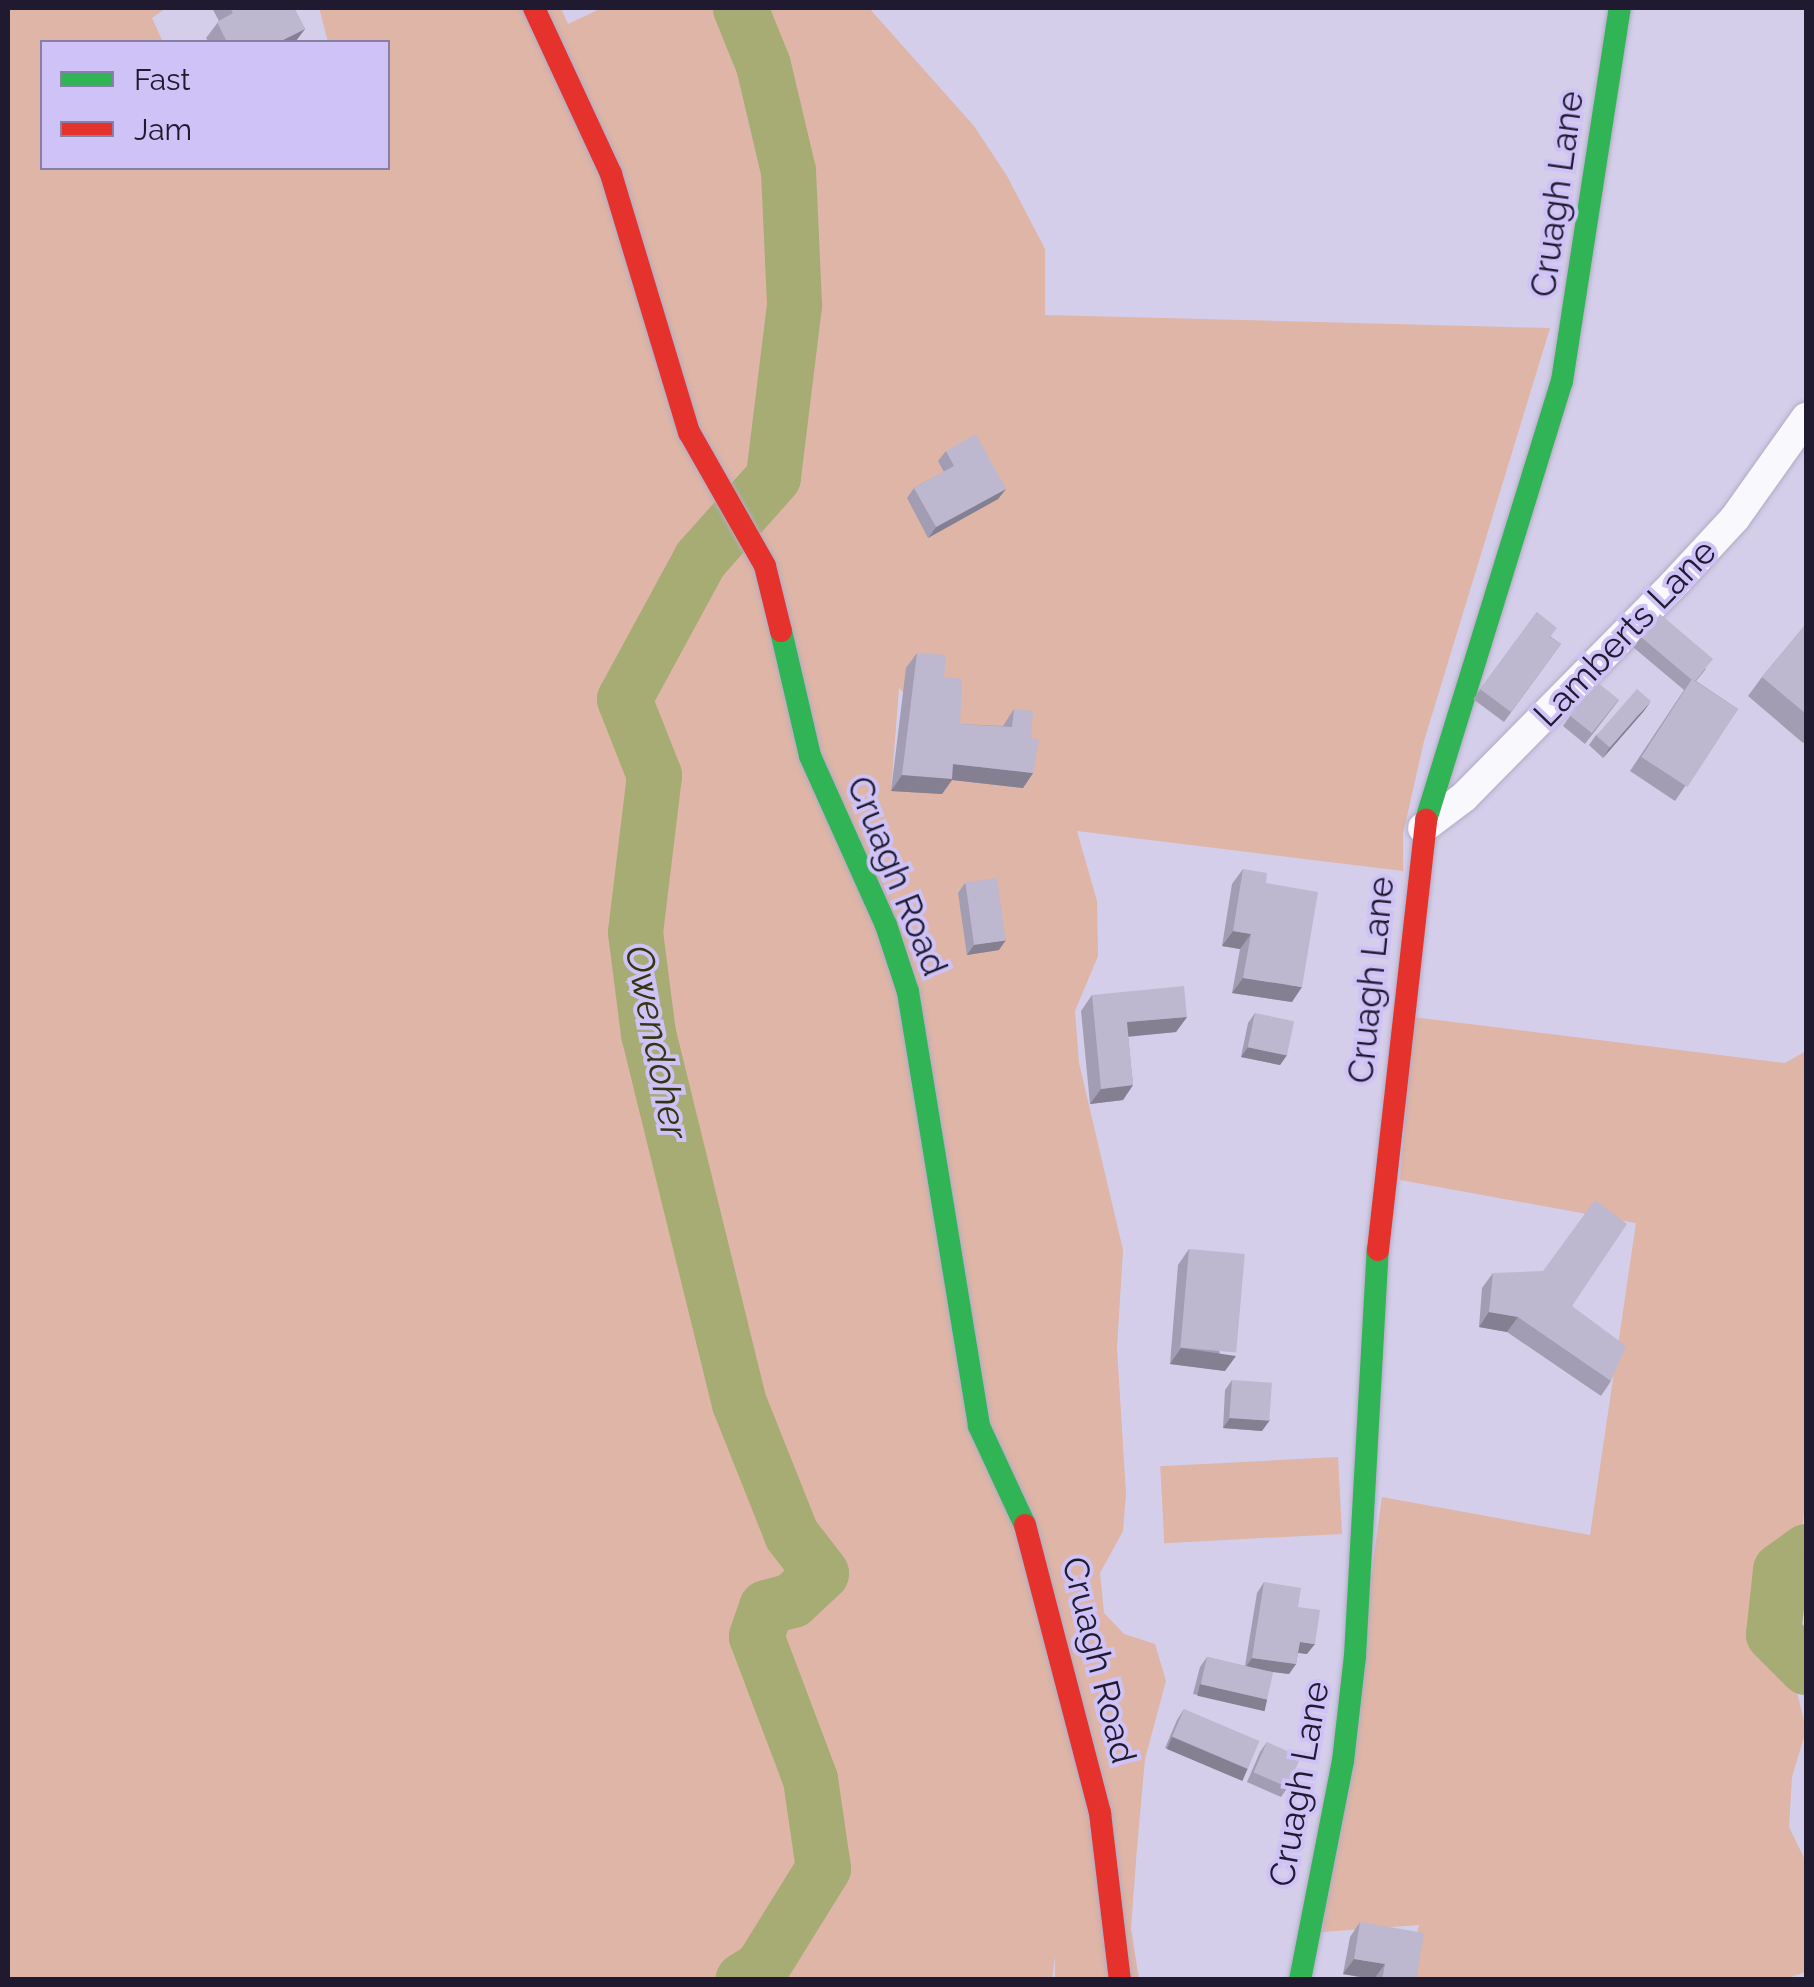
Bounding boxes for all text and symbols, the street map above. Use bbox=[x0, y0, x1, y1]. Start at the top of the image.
legend bbox=[40, 40, 390, 170]
text: Fast bbox=[134, 62, 191, 97]
street label: Cruagh Lane bbox=[1522, 88, 1592, 300]
text: Jam bbox=[134, 112, 192, 147]
street label: Lamberts Lane bbox=[1525, 531, 1725, 735]
street label: Cruagh Road bbox=[838, 770, 956, 982]
street label: Cruagh Lane bbox=[1339, 875, 1403, 1085]
water label: Owendoher bbox=[616, 941, 698, 1143]
street label: Cruagh Road bbox=[1053, 1553, 1145, 1767]
street label: Cruagh Lane bbox=[1260, 1678, 1338, 1890]

